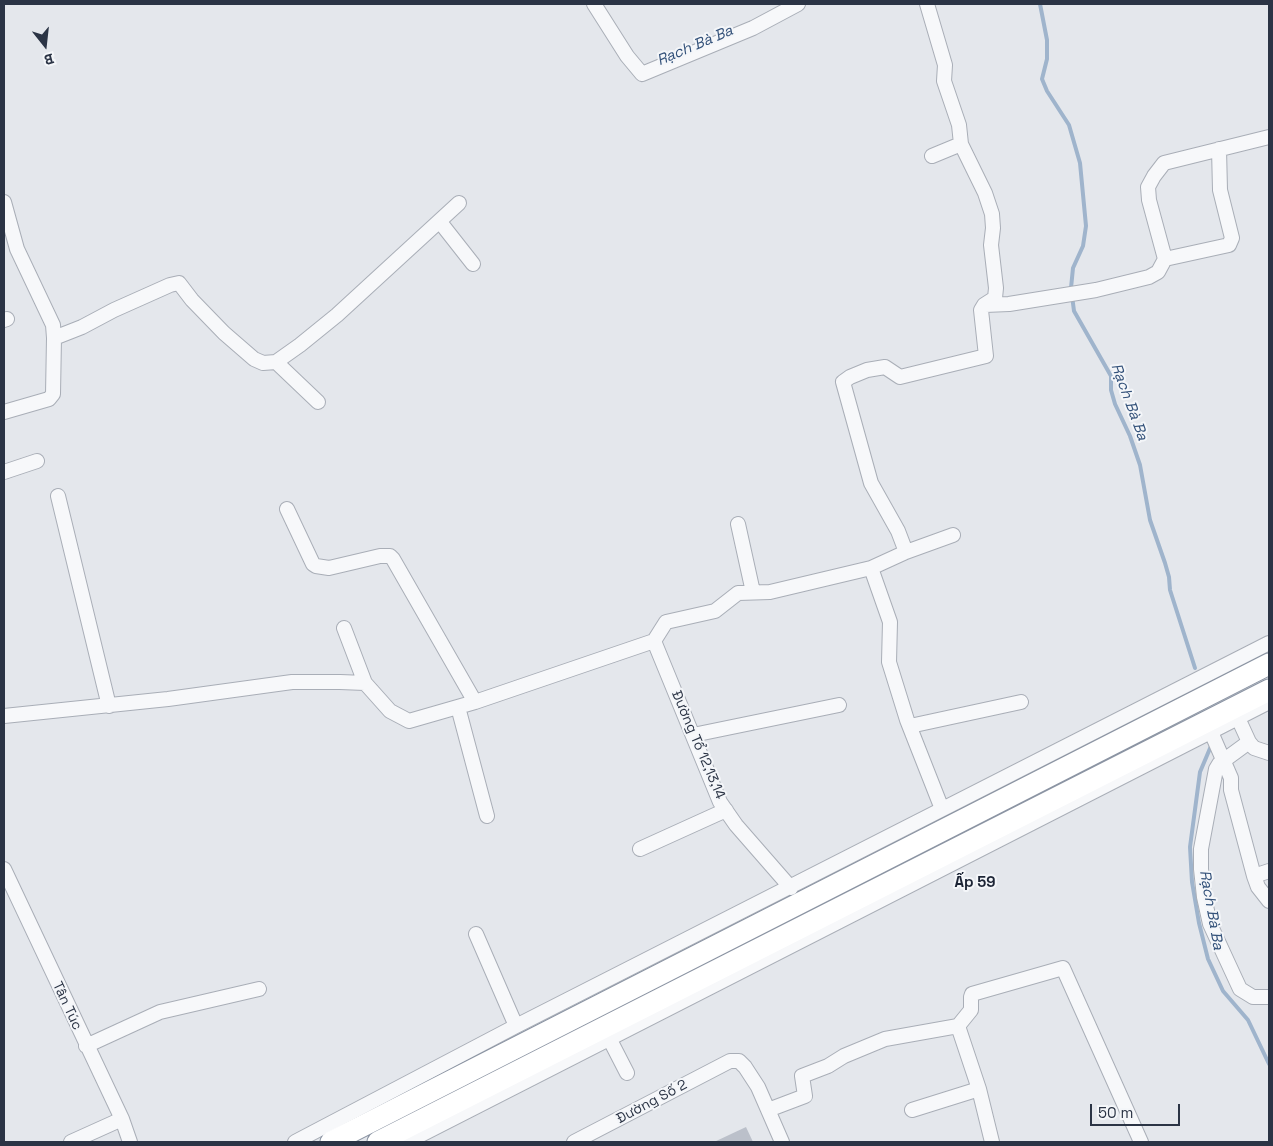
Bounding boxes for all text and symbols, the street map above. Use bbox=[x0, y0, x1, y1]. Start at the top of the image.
north arrow bbox=[20, 20, 70, 70]
water label: Rạch Bà Ba bbox=[654, 22, 736, 70]
text: B bbox=[42, 49, 56, 69]
water label: Rạch Bà Ba bbox=[1107, 361, 1151, 443]
street label: Đường Tổ 12,13,14 bbox=[668, 688, 728, 802]
water label: Rạch Bà Ba bbox=[1195, 869, 1227, 951]
district label: Ấp 59 bbox=[954, 874, 996, 892]
street label: Tân Túc bbox=[49, 979, 85, 1033]
street label: Đường Số 2 bbox=[614, 1076, 690, 1128]
scale bar bbox=[1093, 1094, 1183, 1126]
text: 50 m bbox=[1098, 1103, 1133, 1122]

